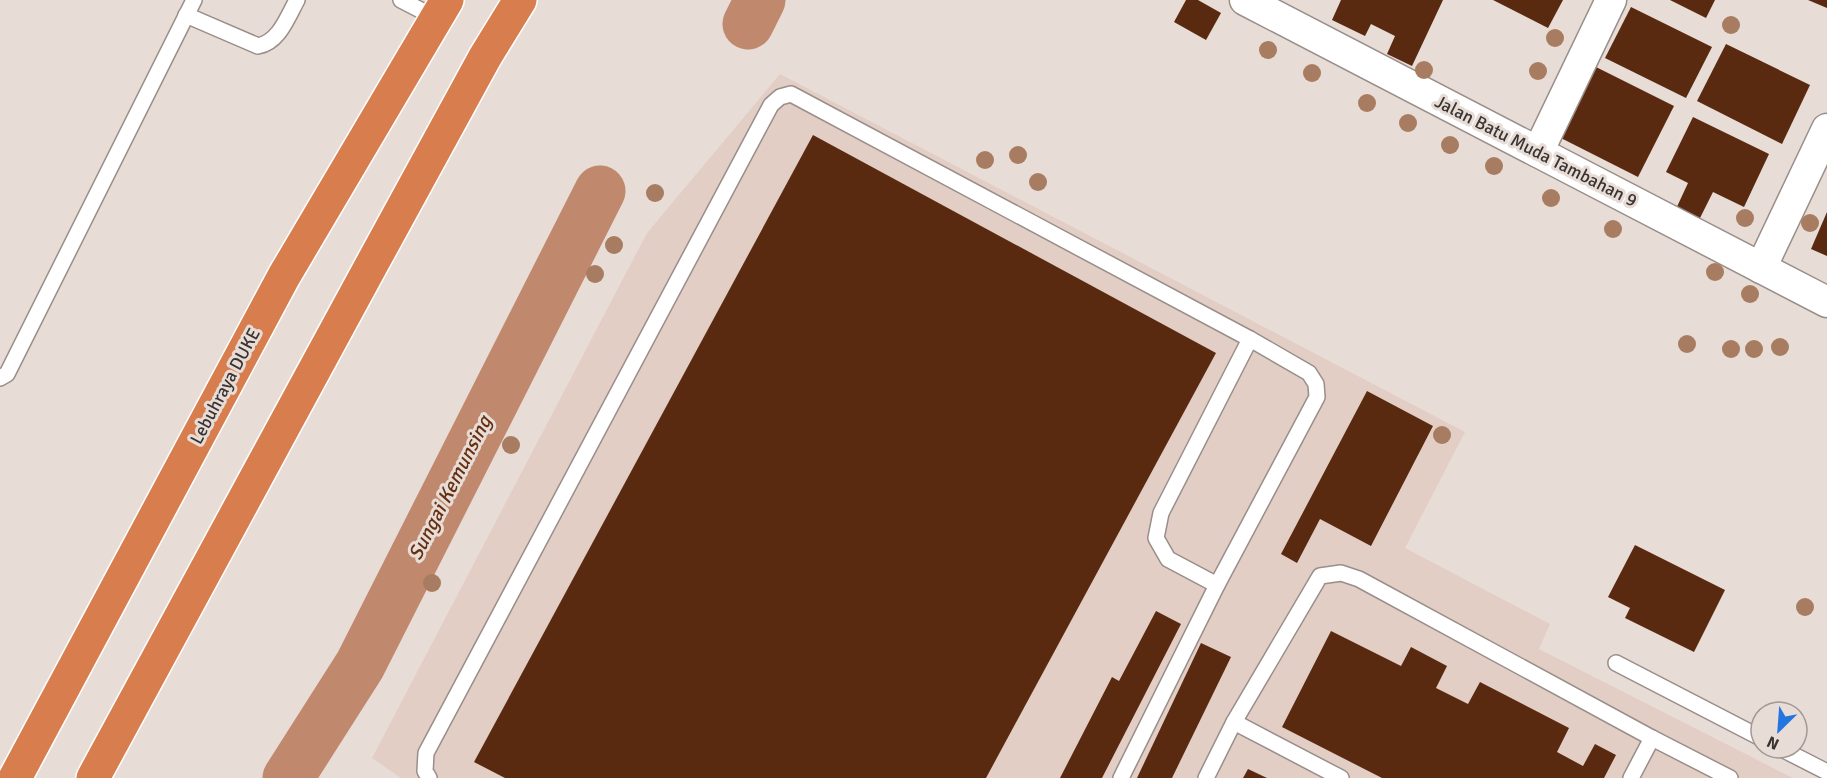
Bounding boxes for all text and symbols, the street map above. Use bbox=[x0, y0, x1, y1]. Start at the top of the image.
street label: Jalan Batu Muda Tambahan 9 bbox=[1431, 90, 1641, 212]
street label: Lebuhraya DUKE bbox=[185, 324, 265, 448]
water label: Sungai Kemunsing bbox=[403, 410, 498, 564]
north arrow bbox=[1749, 700, 1809, 760]
text: N bbox=[1764, 731, 1782, 754]

